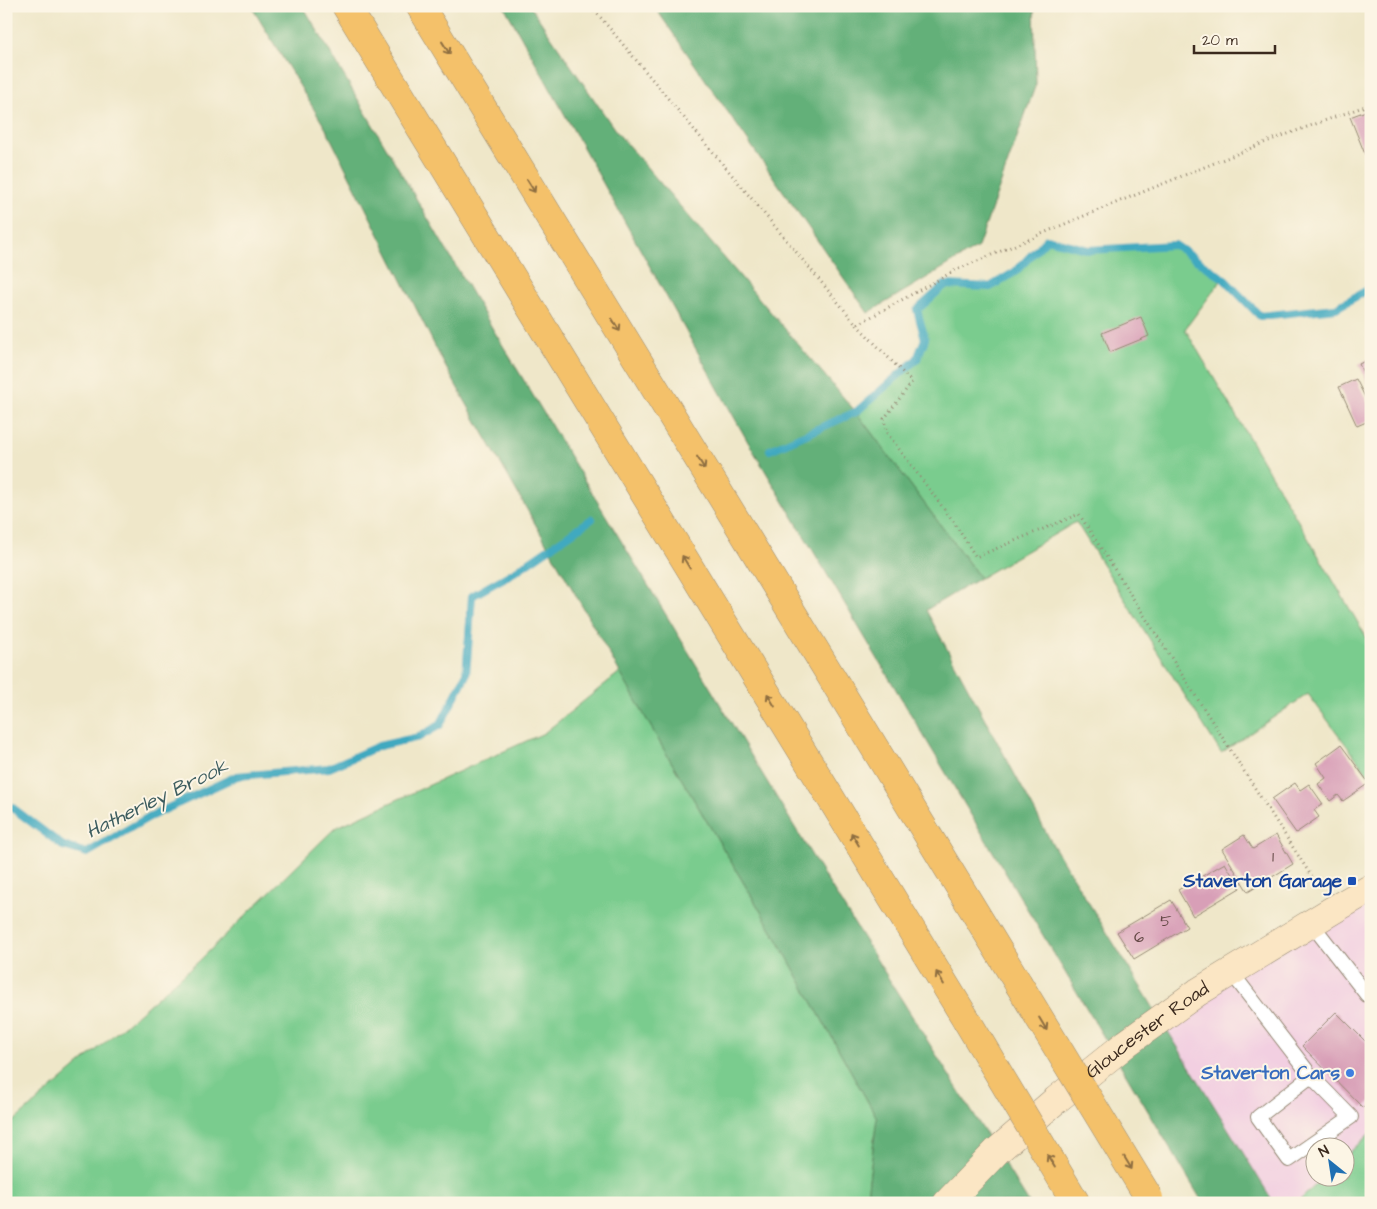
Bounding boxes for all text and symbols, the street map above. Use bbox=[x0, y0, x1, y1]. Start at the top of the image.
scale bar bbox=[1194, 22, 1276, 54]
text: 20 m bbox=[1202, 30, 1238, 51]
one-way arrow bbox=[441, 40, 451, 54]
one-way arrow bbox=[526, 179, 536, 193]
one-way arrow bbox=[612, 317, 622, 331]
one-way arrow bbox=[696, 456, 707, 470]
one-way arrow bbox=[681, 555, 691, 569]
one-way arrow bbox=[765, 694, 775, 708]
water label: Hatherley Brook bbox=[81, 752, 234, 846]
one-way arrow bbox=[850, 832, 860, 846]
house number: 1 bbox=[1272, 846, 1274, 868]
place label: Staverton Garage bbox=[1182, 868, 1343, 896]
marker: Staverton Garage bbox=[1346, 875, 1358, 887]
house number: 5 bbox=[1160, 910, 1172, 932]
house number: 6 bbox=[1134, 926, 1144, 948]
one-way arrow bbox=[935, 971, 945, 985]
street label: Gloucester Road bbox=[1079, 975, 1214, 1085]
one-way arrow bbox=[1039, 1017, 1049, 1031]
place label: Staverton Cars bbox=[1200, 1060, 1340, 1087]
marker: Staverton Cars bbox=[1344, 1067, 1356, 1079]
north arrow bbox=[1304, 1136, 1354, 1186]
text: N bbox=[1315, 1141, 1333, 1162]
one-way arrow bbox=[1046, 1155, 1056, 1169]
one-way arrow bbox=[1123, 1156, 1133, 1170]

